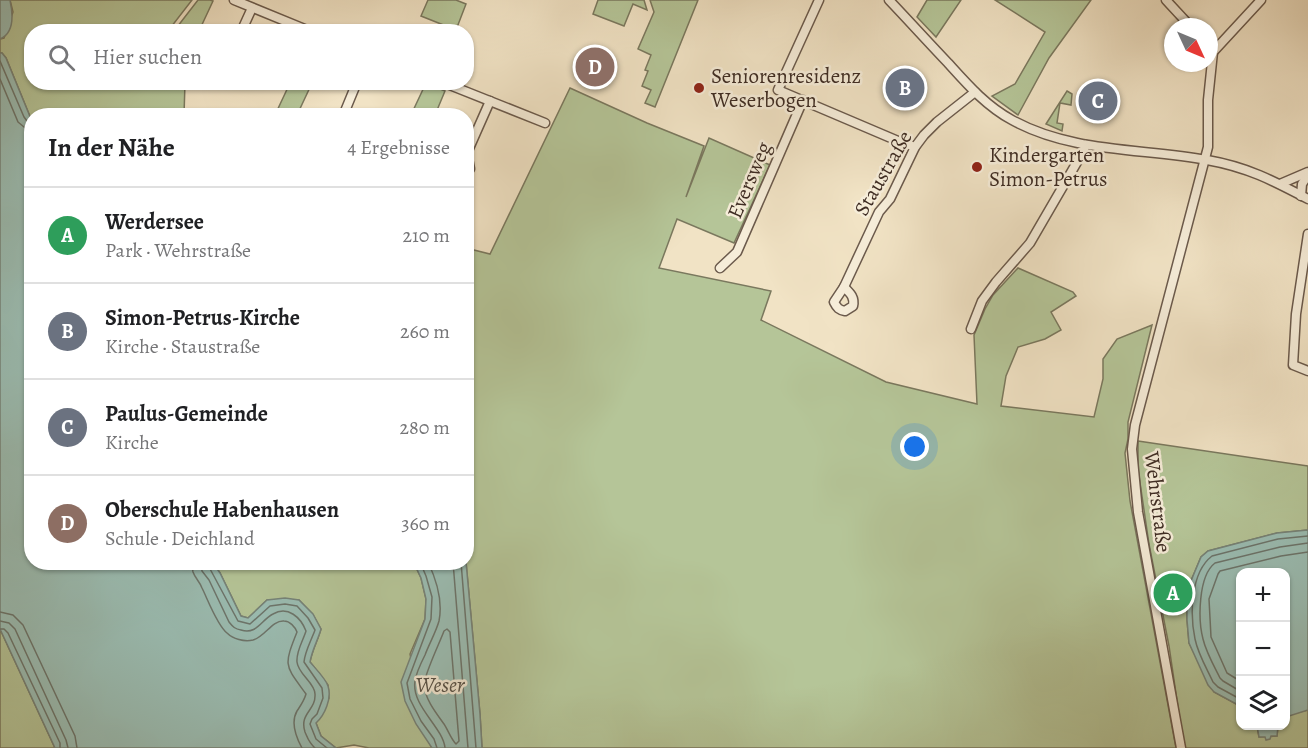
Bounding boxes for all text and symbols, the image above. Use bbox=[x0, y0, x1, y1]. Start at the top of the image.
north arrow bbox=[1164, 18, 1218, 72]
search box bbox=[24, 24, 474, 90]
icon: search bbox=[45, 41, 78, 74]
text: Hier suchen bbox=[93, 42, 202, 72]
pin: D bbox=[576, 44, 614, 90]
place label: Seniorenresidenz Weserbogen bbox=[710, 62, 861, 114]
pin: B bbox=[886, 66, 924, 110]
pin: C bbox=[1078, 78, 1118, 124]
marker: Seniorenresidenz Weserbogen bbox=[692, 81, 706, 95]
street label: Staustraße bbox=[847, 125, 919, 221]
text: In der Nähe bbox=[48, 130, 175, 165]
text: 4 Ergebnisse bbox=[347, 134, 450, 161]
street label: Eversweg bbox=[720, 137, 778, 223]
place label: Kindergarten Simon-Petrus bbox=[989, 141, 1107, 193]
marker: Kindergarten Simon-Petrus bbox=[970, 160, 984, 174]
text: Werdersee bbox=[105, 207, 204, 237]
text: A bbox=[61, 222, 74, 249]
text: 210 m bbox=[402, 222, 450, 249]
text: Park · Wehrstraße bbox=[105, 237, 251, 264]
text: Simon-Petrus-Kirche bbox=[105, 303, 300, 333]
text: B bbox=[61, 318, 74, 345]
text: 260 m bbox=[400, 318, 450, 345]
text: Kirche · Staustraße bbox=[105, 333, 260, 360]
text: Paulus-Gemeinde bbox=[105, 399, 268, 429]
text: C bbox=[61, 414, 74, 441]
text: 280 m bbox=[400, 414, 450, 441]
text: Kirche bbox=[105, 429, 159, 456]
your location bbox=[900, 432, 929, 461]
street label: Wehrstraße bbox=[1138, 449, 1178, 554]
text: Oberschule Habenhausen bbox=[105, 495, 339, 525]
text: D bbox=[61, 510, 74, 537]
text: 360 m bbox=[401, 510, 450, 537]
text: Schule · Deichland bbox=[105, 525, 255, 552]
map controls bbox=[1236, 568, 1290, 730]
button: + bbox=[1236, 568, 1290, 622]
pin: A bbox=[1154, 570, 1192, 616]
button: − bbox=[1236, 622, 1290, 676]
water label: Weser bbox=[416, 670, 466, 700]
button: layers bbox=[1236, 676, 1290, 730]

